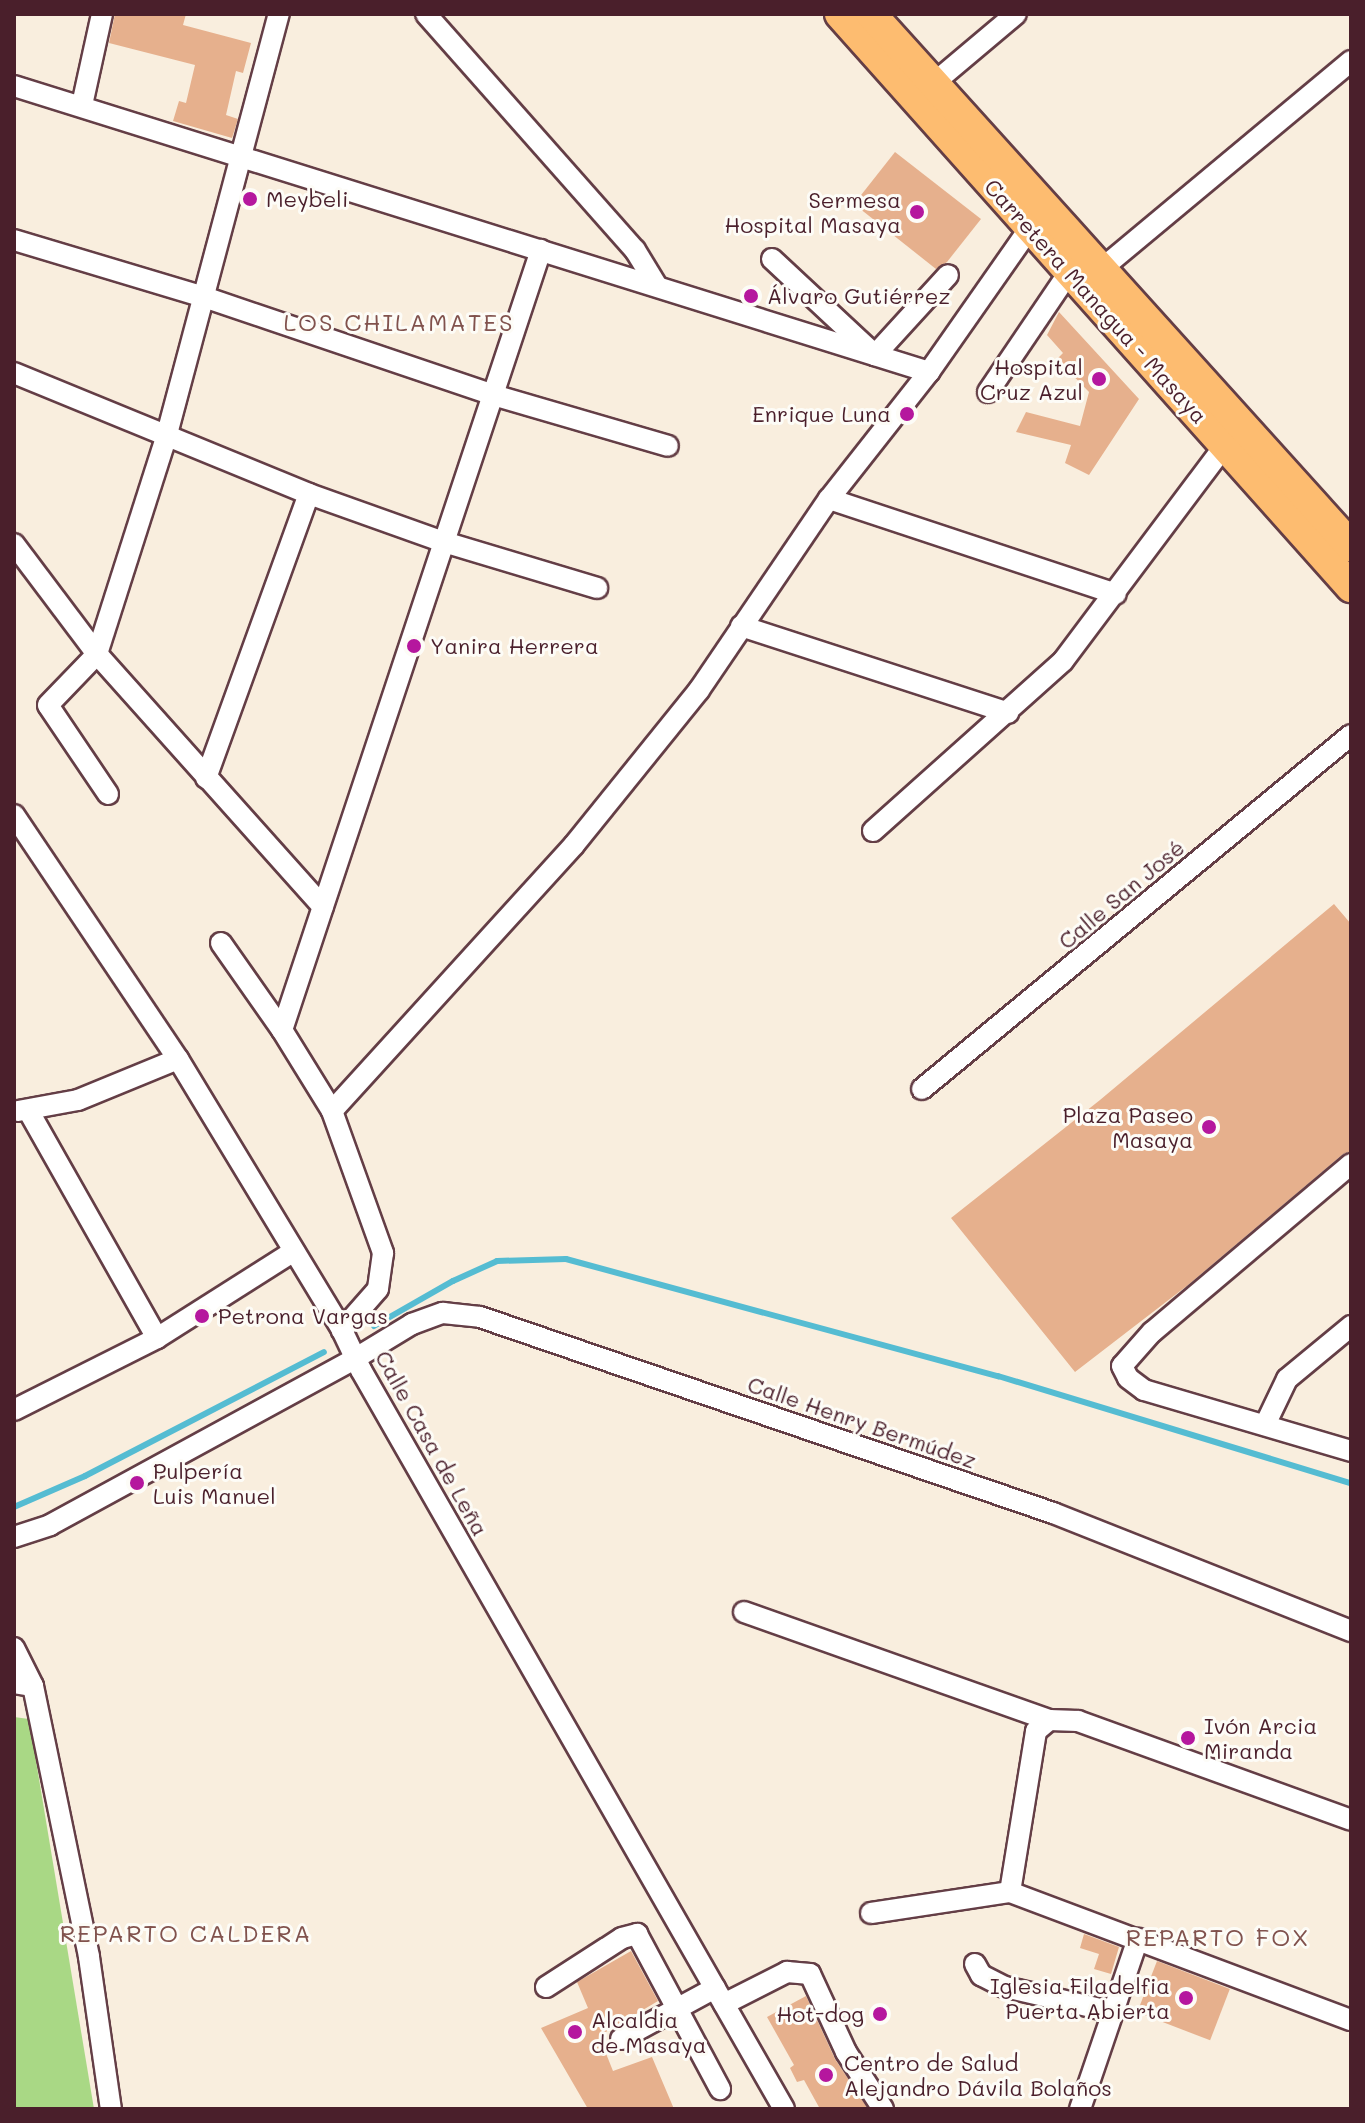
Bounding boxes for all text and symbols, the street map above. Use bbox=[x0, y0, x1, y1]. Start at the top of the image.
street label: Carretera Managua - Masaya bbox=[979, 173, 1213, 429]
place label: Meybeli bbox=[266, 186, 349, 212]
place label: Sermesa Hospital Masaya bbox=[724, 186, 901, 238]
marker: Meybeli bbox=[241, 190, 259, 208]
marker: Sermesa Hospital Masaya bbox=[908, 203, 926, 221]
place label: Álvaro Gutiérrez bbox=[767, 283, 951, 309]
marker: Álvaro Gutiérrez bbox=[742, 287, 760, 305]
district label: LOS CHILAMATES bbox=[283, 308, 515, 336]
place label: Hospital Cruz Azul bbox=[980, 353, 1083, 404]
marker: Hospital Cruz Azul bbox=[1090, 370, 1108, 388]
place label: Enrique Luna bbox=[752, 401, 891, 427]
marker: Enrique Luna bbox=[898, 405, 916, 423]
place label: Yanira Herrera bbox=[430, 633, 599, 659]
marker: Yanira Herrera bbox=[405, 637, 423, 655]
street label: Calle San José bbox=[1053, 834, 1189, 954]
place label: Plaza Paseo Masaya bbox=[1063, 1101, 1193, 1152]
marker: Plaza Paseo Masaya bbox=[1200, 1118, 1218, 1136]
place label: Petrona Vargas bbox=[218, 1303, 388, 1329]
marker: Petrona Vargas bbox=[193, 1307, 211, 1325]
street label: Calle Casa de Leña bbox=[370, 1346, 494, 1540]
street label: Calle Henry Bermúdez bbox=[744, 1370, 980, 1474]
place label: Pulpería Luis Manuel bbox=[153, 1457, 276, 1508]
marker: Pulpería Luis Manuel bbox=[128, 1474, 146, 1492]
place label: Ivón Arcia Miranda bbox=[1204, 1712, 1317, 1764]
marker: Ivón Arcia Miranda bbox=[1179, 1729, 1197, 1747]
district label: REPARTO CALDERA bbox=[60, 1919, 312, 1947]
district label: REPARTO FOX bbox=[1126, 1923, 1310, 1951]
place label: Iglesia Filadelfia Puerta Abierta bbox=[990, 1972, 1170, 2024]
marker: Iglesia Filadelfia Puerta Abierta bbox=[1177, 1989, 1195, 2007]
place label: Hot-dog bbox=[777, 2001, 864, 2027]
marker: Hot-dog bbox=[871, 2005, 889, 2023]
place label: Alcaldia de Masaya bbox=[591, 2006, 706, 2058]
marker: Alcaldia de Masaya bbox=[566, 2023, 584, 2041]
place label: Centro de Salud Alejandro Dávila Bolaños bbox=[844, 2049, 1112, 2100]
marker: Centro de Salud Alejandro Dávila Bolaños bbox=[815, 2064, 837, 2086]

